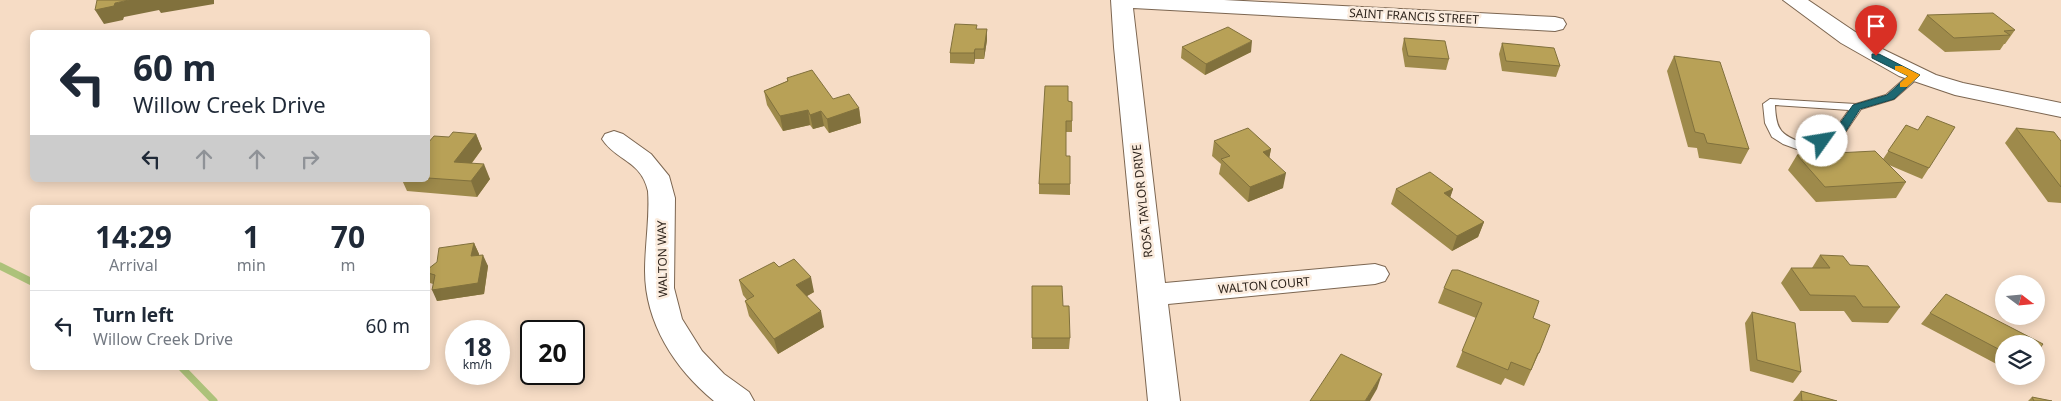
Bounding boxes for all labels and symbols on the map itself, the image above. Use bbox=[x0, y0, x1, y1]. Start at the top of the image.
street label: SAINT FRANCIS STREET bbox=[1349, 4, 1480, 28]
pin bbox=[1855, 5, 1897, 56]
position arrow bbox=[1795, 114, 1847, 166]
street label: ROSA TAYLOR DRIVE bbox=[1128, 143, 1156, 259]
street label: WALTON WAY bbox=[653, 220, 671, 298]
street label: WALTON COURT bbox=[1217, 272, 1311, 297]
north arrow bbox=[1995, 275, 2045, 325]
speed limit sign: 20 bbox=[520, 320, 585, 385]

